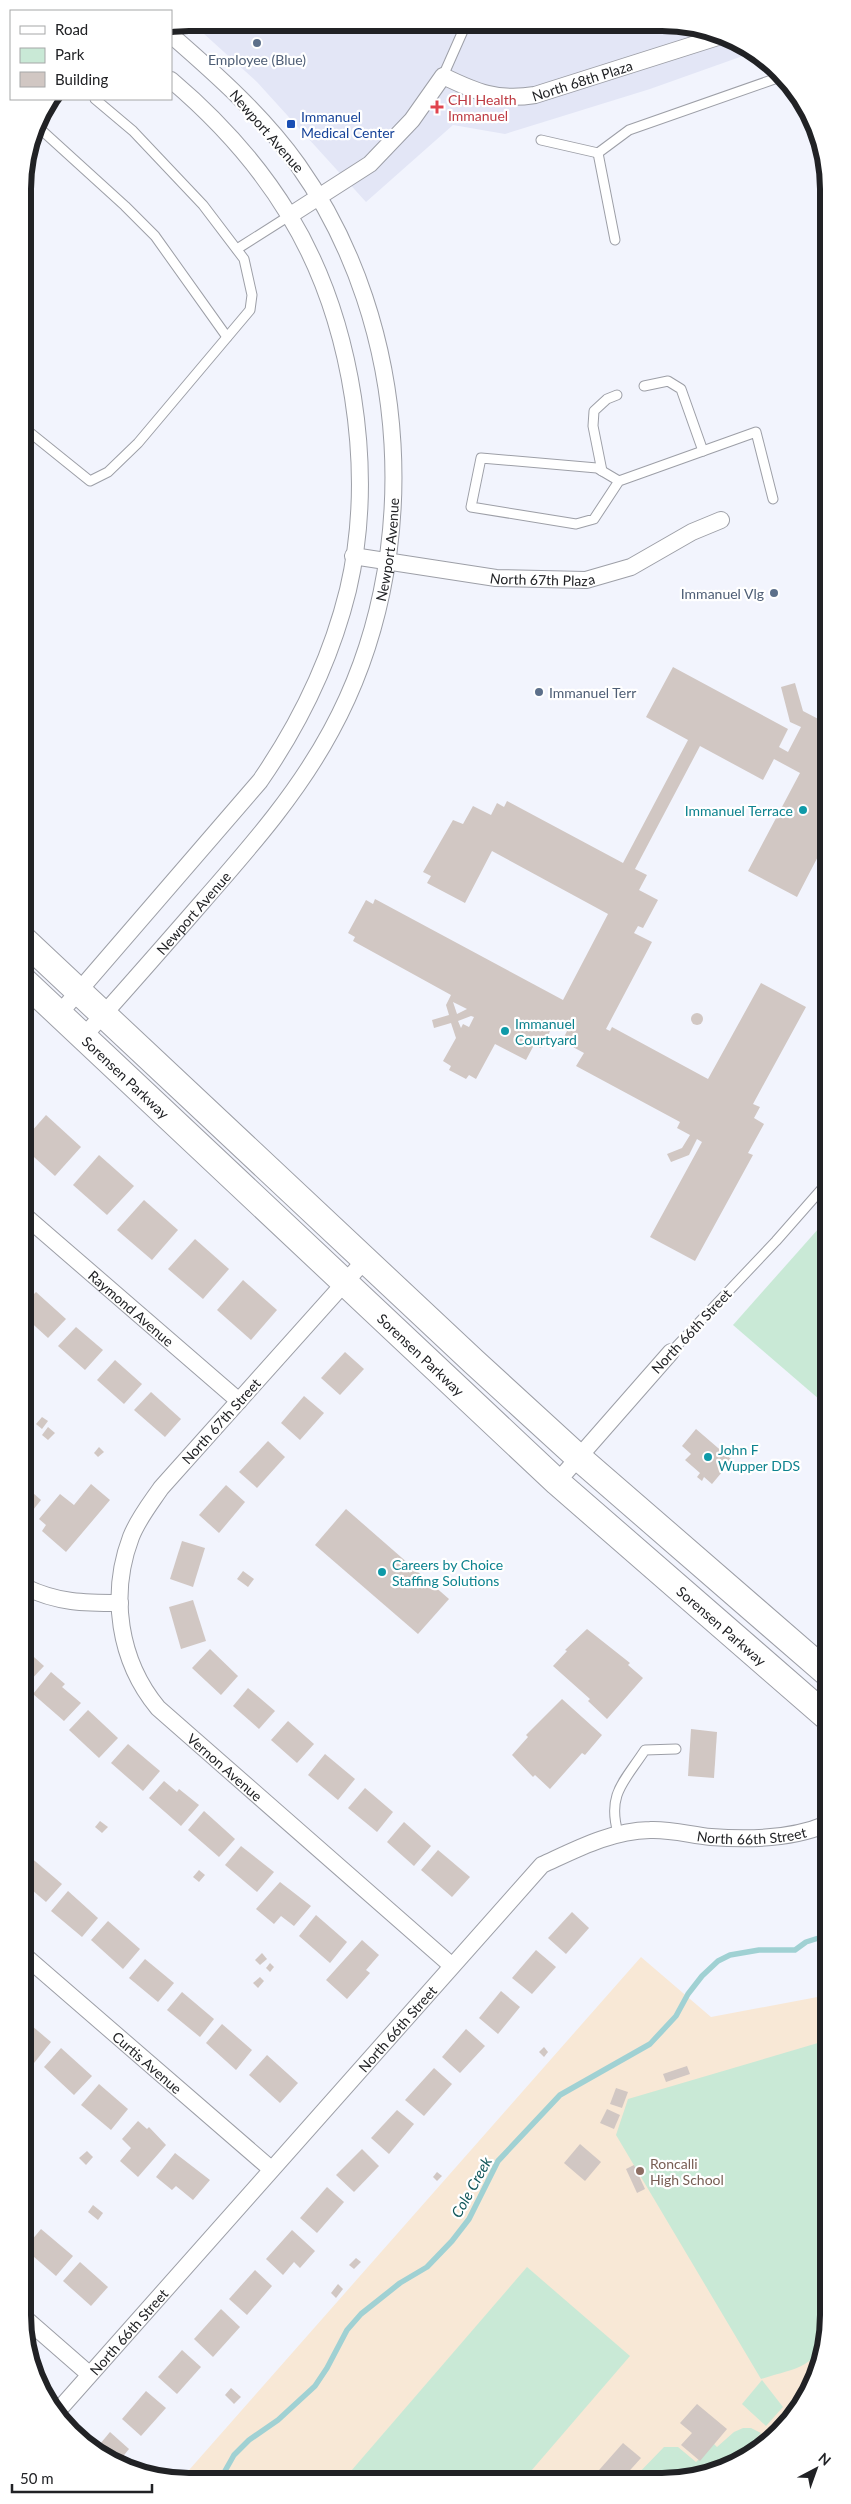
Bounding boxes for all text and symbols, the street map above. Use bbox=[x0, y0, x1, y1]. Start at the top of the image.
legend bbox=[10, 10, 172, 100]
text: Road bbox=[55, 20, 88, 38]
marker: Employee (Blue) bbox=[251, 37, 263, 49]
text: Park bbox=[55, 45, 85, 63]
place label: Employee (Blue) bbox=[208, 51, 306, 68]
street label: North 68th Plaza bbox=[530, 56, 634, 104]
text: Building bbox=[55, 70, 108, 88]
street label: Newport Avenue bbox=[226, 86, 308, 176]
place label: CHI Health Immanuel bbox=[448, 91, 517, 124]
marker: CHI Health Immanuel bbox=[430, 100, 444, 114]
place label: Immanuel Medical Center bbox=[301, 108, 395, 141]
marker: Immanuel Medical Center bbox=[285, 118, 297, 130]
street label: Newport Avenue bbox=[371, 497, 402, 603]
street label: North 67th Plaza bbox=[489, 569, 597, 589]
place label: Immanuel Vlg bbox=[681, 585, 764, 602]
marker: Immanuel Vlg bbox=[768, 587, 780, 599]
place label: Immanuel Terr bbox=[549, 684, 636, 701]
marker: Immanuel Terr bbox=[533, 686, 545, 698]
place label: Immanuel Terrace bbox=[685, 802, 793, 819]
marker: Immanuel Terrace bbox=[797, 804, 809, 816]
street label: Newport Avenue bbox=[152, 868, 234, 958]
place label: Immanuel Courtyard bbox=[515, 1015, 577, 1048]
marker: Immanuel Courtyard bbox=[499, 1025, 511, 1037]
street label: Sorensen Parkway bbox=[79, 1032, 173, 1122]
street label: Raymond Avenue bbox=[85, 1266, 178, 1349]
street label: North 66th Street bbox=[647, 1285, 735, 1377]
street label: Sorensen Parkway bbox=[374, 1309, 469, 1400]
street label: North 67th Street bbox=[178, 1375, 264, 1467]
place label: John F Wupper DDS bbox=[718, 1441, 800, 1474]
marker: John F Wupper DDS bbox=[702, 1451, 714, 1463]
place label: Careers by Choice Staffing Solutions bbox=[392, 1556, 503, 1589]
marker: Careers by Choice Staffing Solutions bbox=[376, 1566, 388, 1578]
street label: Sorensen Parkway bbox=[674, 1582, 771, 1669]
street label: Vernon Avenue bbox=[184, 1729, 266, 1804]
street label: North 66th Street bbox=[696, 1823, 808, 1847]
street label: North 66th Street bbox=[354, 1982, 440, 2075]
street label: Curtis Avenue bbox=[109, 2027, 186, 2097]
water label: Cole Creek bbox=[447, 2153, 495, 2220]
place label: Roncalli High School bbox=[650, 2155, 724, 2188]
marker: Roncalli High School bbox=[634, 2165, 646, 2177]
street label: North 66th Street bbox=[86, 2285, 171, 2378]
north arrow bbox=[791, 2444, 841, 2494]
text: N bbox=[815, 2449, 835, 2469]
scale bar bbox=[12, 2462, 152, 2494]
text: 50 m bbox=[20, 2469, 54, 2487]

